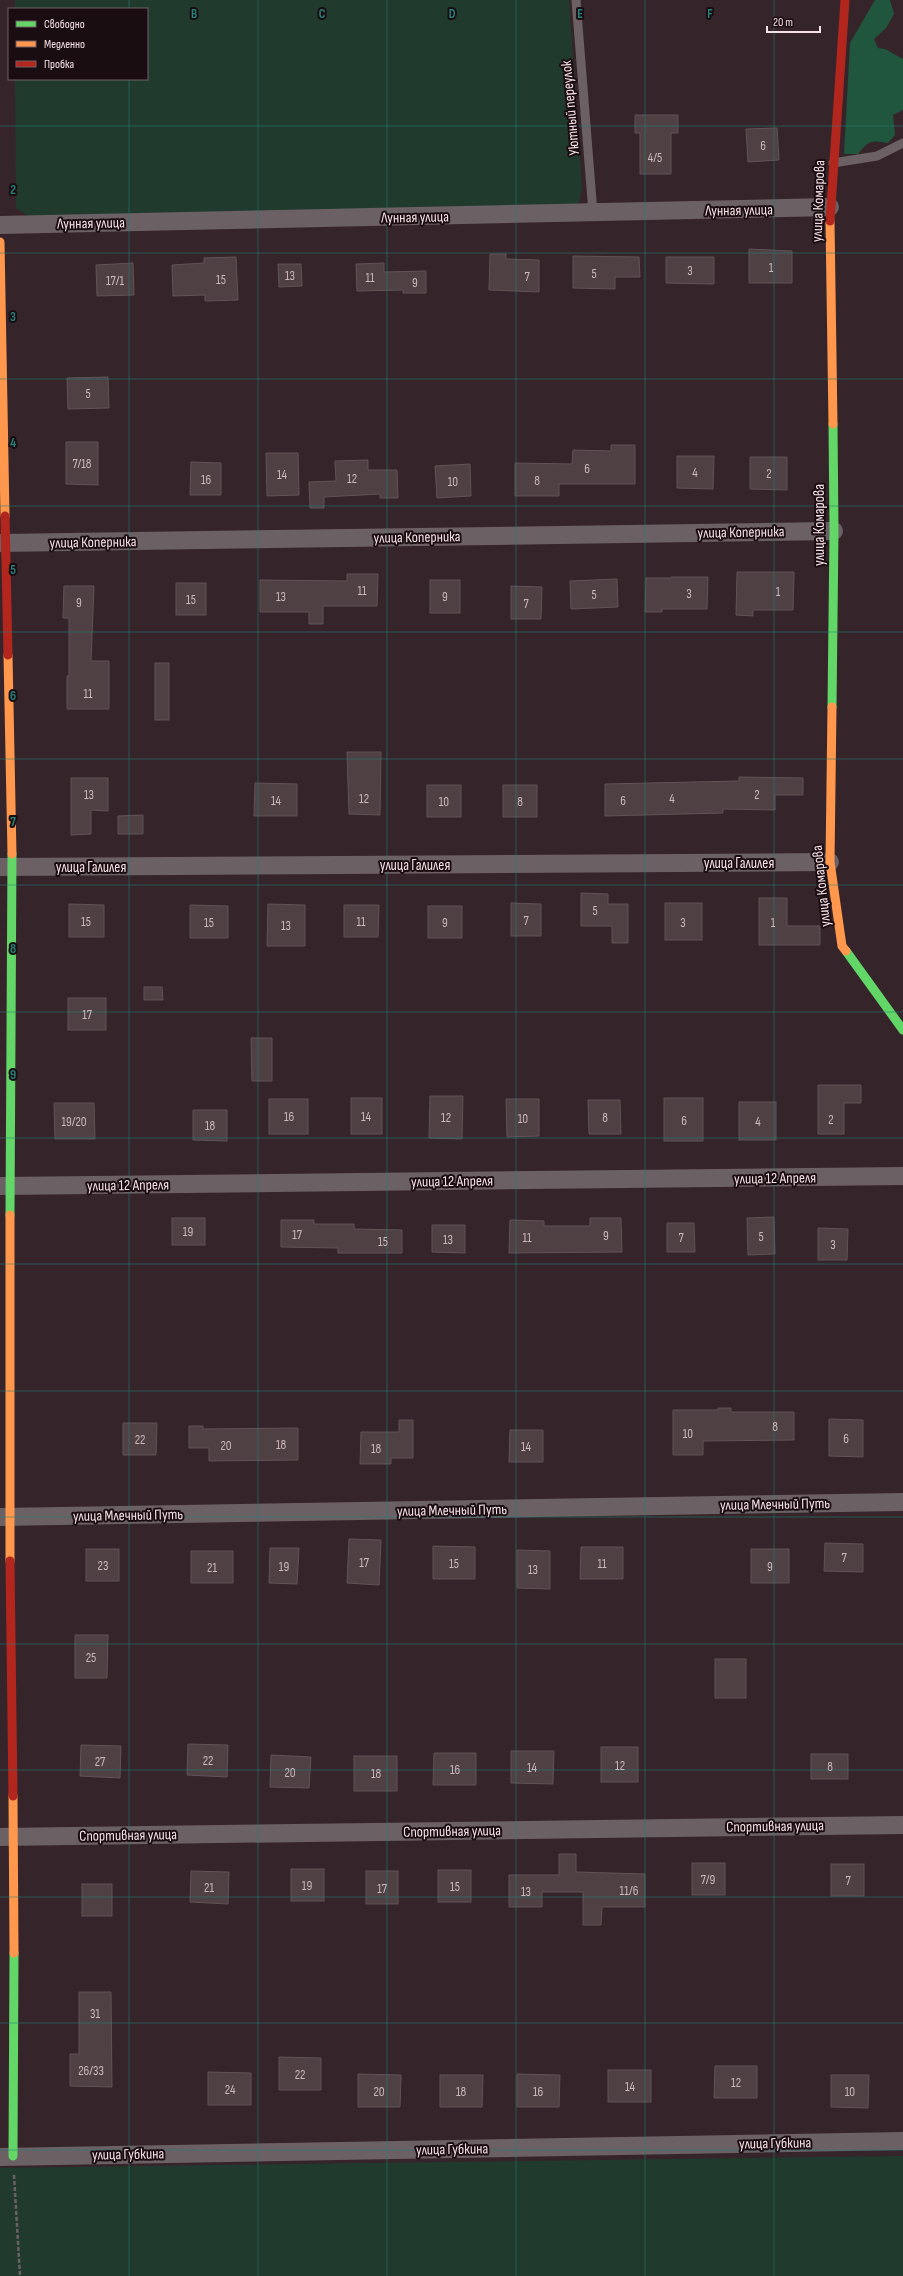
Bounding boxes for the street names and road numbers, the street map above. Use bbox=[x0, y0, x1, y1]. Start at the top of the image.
street label: Уютный переулок bbox=[557, 59, 584, 156]
street label: улица Комарова bbox=[808, 159, 829, 242]
street label: Лунная улица bbox=[704, 200, 773, 221]
street label: Лунная улица bbox=[380, 207, 449, 228]
street label: Лунная улица bbox=[56, 213, 125, 234]
street label: улица Комарова bbox=[810, 484, 829, 566]
street label: улица Коперника bbox=[697, 522, 785, 543]
street label: улица Коперника bbox=[373, 527, 461, 548]
street label: улица Коперника bbox=[49, 532, 137, 553]
street label: улица Комарова bbox=[808, 844, 835, 928]
street label: улица Галилея bbox=[704, 854, 774, 873]
street label: улица Галилея bbox=[380, 856, 450, 875]
street label: улица Галилея bbox=[56, 858, 126, 877]
street label: улица 12 Апреля bbox=[734, 1168, 816, 1189]
street label: улица 12 Апреля bbox=[411, 1171, 493, 1192]
street label: улица 12 Апреля bbox=[87, 1175, 169, 1196]
street label: улица Млечный Путь bbox=[720, 1494, 830, 1515]
street label: улица Млечный Путь bbox=[397, 1500, 507, 1521]
street label: улица Млечный Путь bbox=[73, 1505, 183, 1526]
street label: Спортивная улица bbox=[726, 1816, 824, 1837]
street label: Спортивная улица bbox=[403, 1821, 501, 1842]
street label: Спортивная улица bbox=[79, 1825, 177, 1846]
street label: улица Губкина bbox=[739, 2133, 812, 2154]
street label: улица Губкина bbox=[416, 2139, 489, 2160]
street label: улица Губкина bbox=[92, 2144, 165, 2165]

